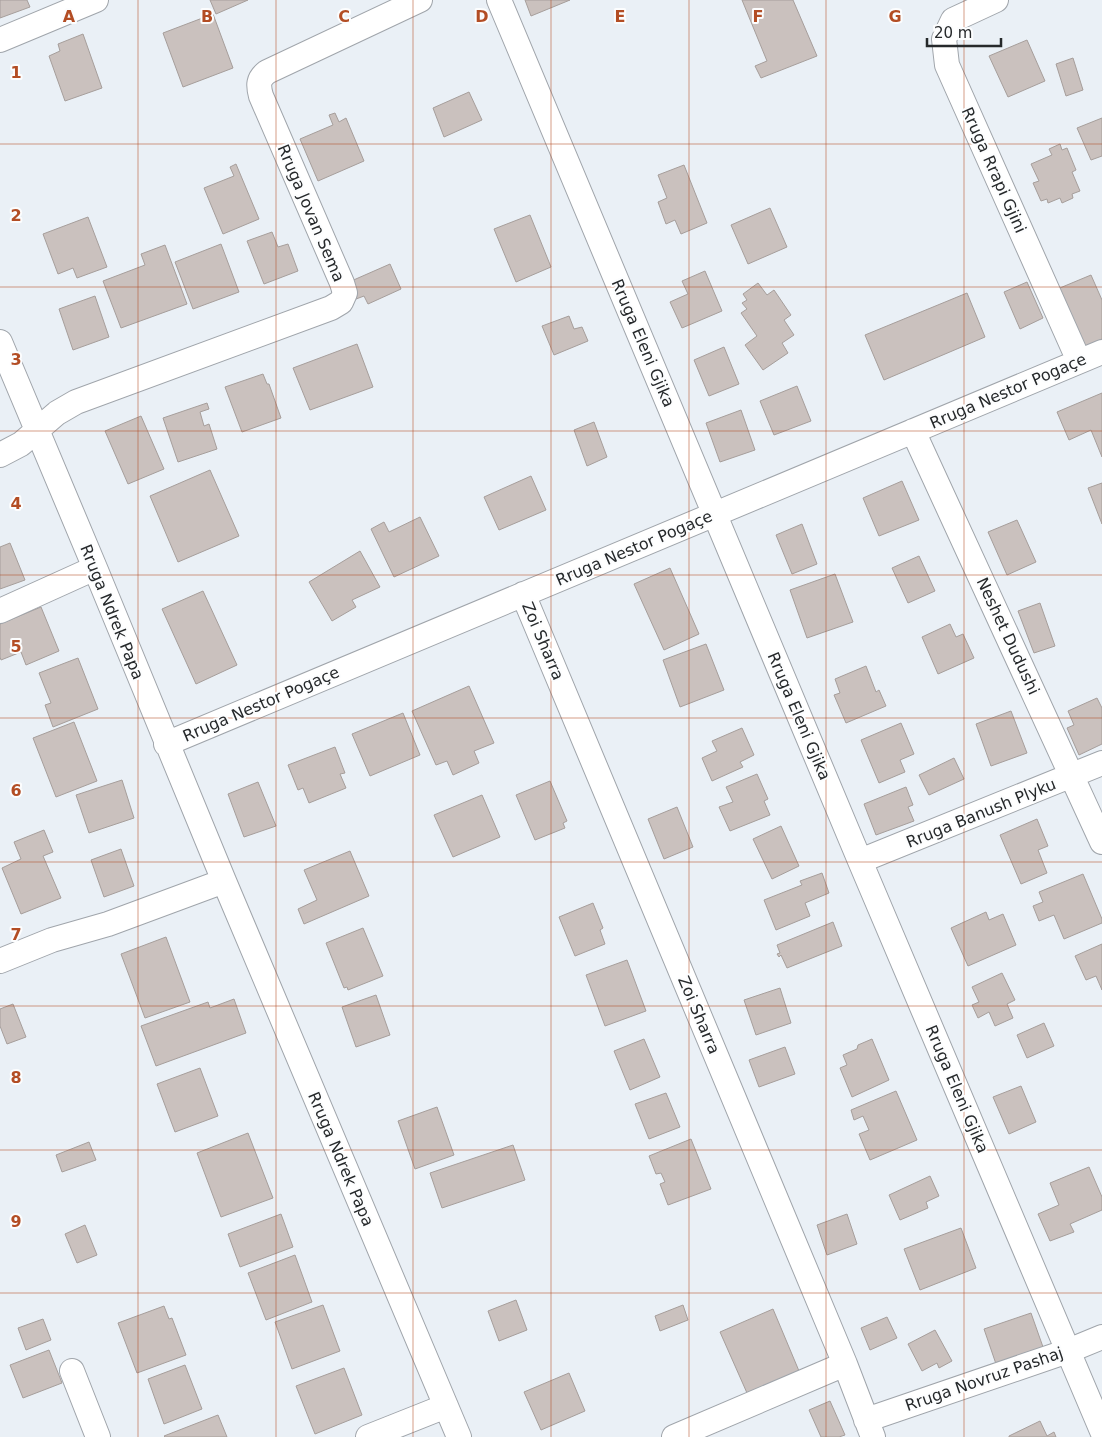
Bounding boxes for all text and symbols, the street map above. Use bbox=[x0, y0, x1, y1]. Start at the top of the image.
text: A bbox=[63, 7, 76, 26]
text: B bbox=[201, 7, 213, 26]
text: C bbox=[338, 7, 350, 26]
text: D bbox=[475, 7, 489, 26]
text: E bbox=[615, 7, 625, 26]
text: F bbox=[753, 7, 763, 26]
text: G bbox=[888, 7, 902, 26]
scale bar bbox=[927, 15, 1001, 47]
text: 20 m bbox=[934, 24, 972, 42]
text: 1 bbox=[10, 63, 22, 82]
street label: Rruga Rrapi Gjini bbox=[958, 104, 1030, 236]
street label: Rruga Jovan Sema bbox=[273, 142, 349, 284]
text: 2 bbox=[10, 206, 22, 225]
street label: Rruga Eleni Gjika bbox=[607, 276, 679, 410]
street label: Rruga Nestor Pogaçe bbox=[927, 349, 1089, 433]
text: 3 bbox=[10, 350, 22, 369]
text: 4 bbox=[10, 494, 22, 513]
street label: Rruga Nestor Pogaçe bbox=[553, 506, 715, 590]
street label: Rruga Ndrek Papa bbox=[76, 542, 148, 682]
street label: Neshet Dudushi bbox=[973, 574, 1043, 698]
street label: Zoi Sharra bbox=[518, 599, 568, 683]
text: 5 bbox=[10, 637, 22, 656]
street label: Rruga Eleni Gjika bbox=[763, 649, 835, 783]
street label: Rruga Nestor Pogaçe bbox=[180, 662, 342, 746]
street label: Rruga Banush Plyku bbox=[903, 774, 1059, 852]
text: 6 bbox=[10, 781, 22, 800]
text: 7 bbox=[10, 925, 22, 944]
street label: Zoi Sharra bbox=[674, 973, 724, 1057]
street label: Rruga Eleni Gjika bbox=[921, 1022, 993, 1156]
text: 8 bbox=[10, 1068, 22, 1087]
street label: Rruga Ndrek Papa bbox=[304, 1089, 378, 1229]
text: 9 bbox=[10, 1212, 22, 1231]
street label: Rruga Novruz Pashaj bbox=[903, 1343, 1065, 1415]

